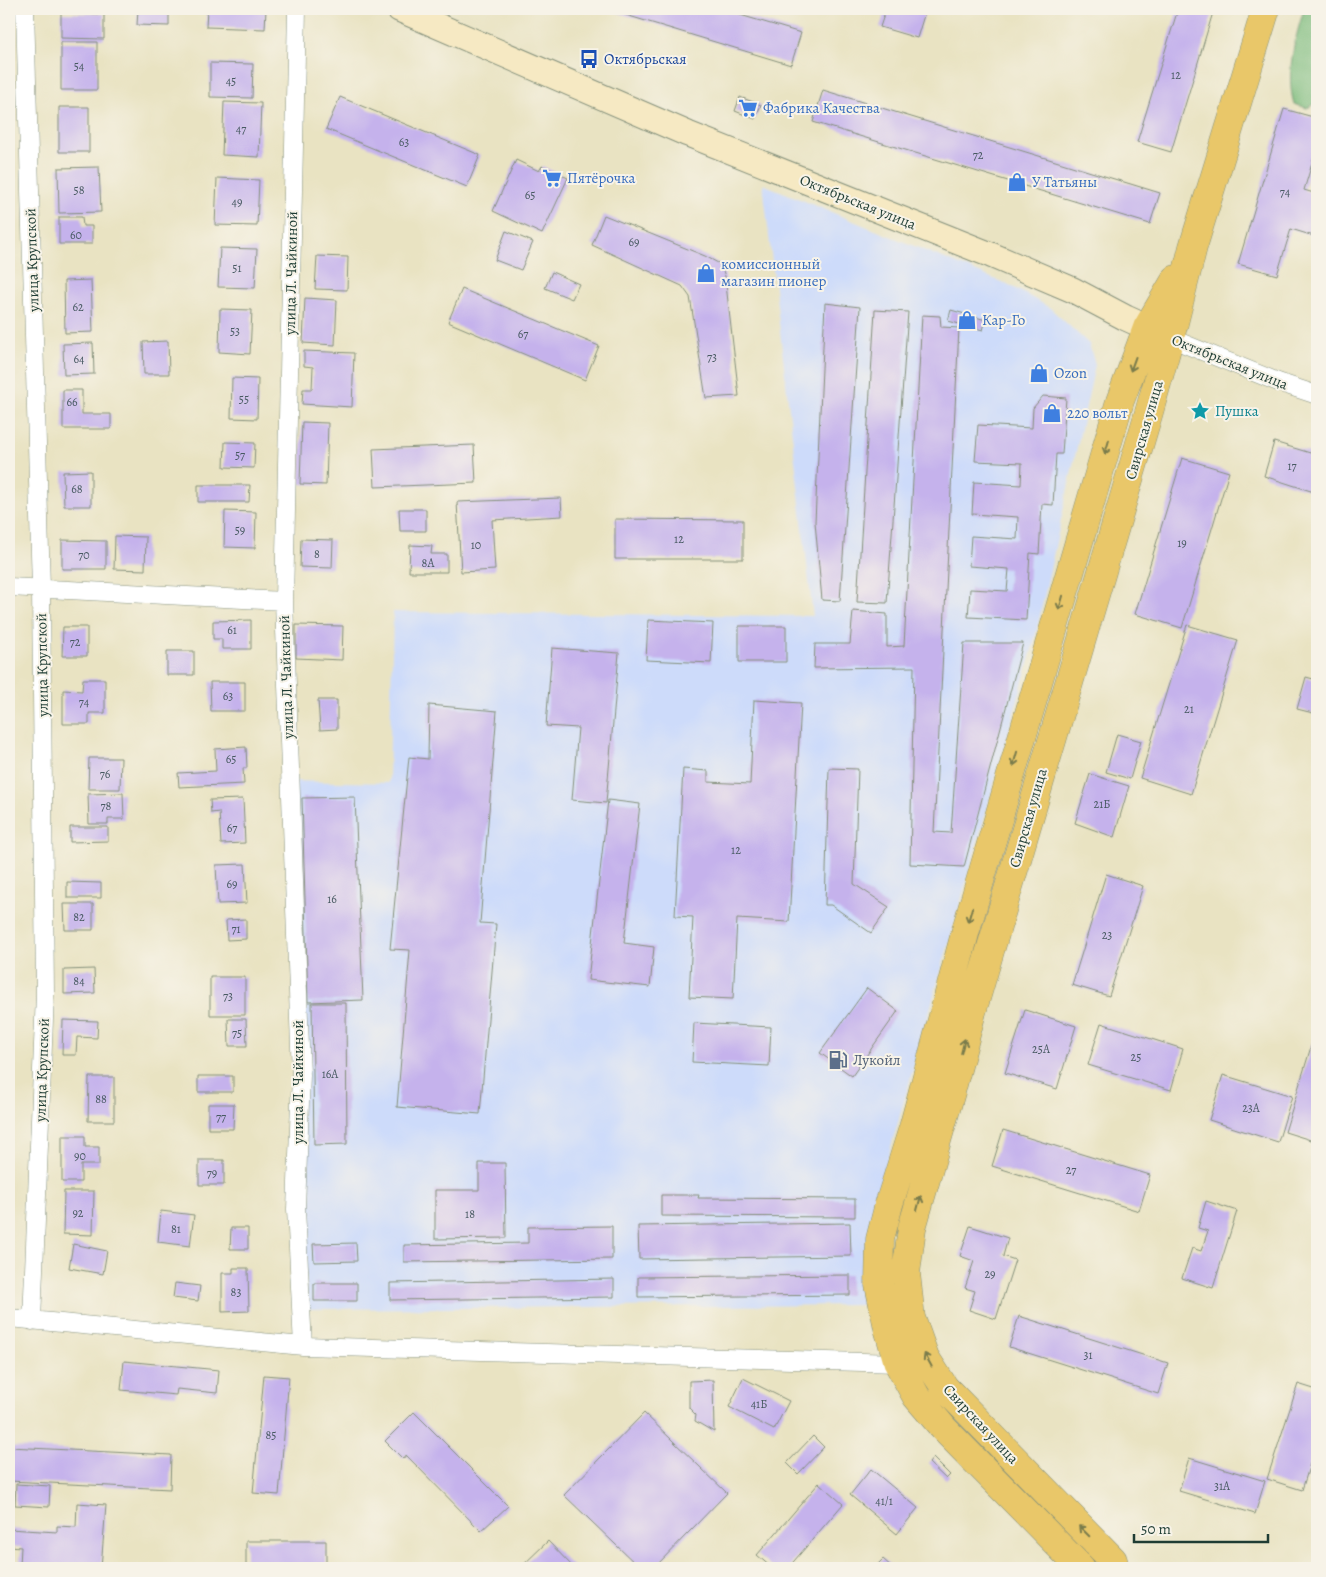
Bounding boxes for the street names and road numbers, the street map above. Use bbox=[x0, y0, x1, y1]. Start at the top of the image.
street label: Октябрьская улица bbox=[797, 170, 919, 234]
street label: улица Крупской bbox=[20, 208, 44, 313]
street label: улица Л. Чайкиной bbox=[280, 211, 302, 336]
street label: Октябрьская улица bbox=[1169, 330, 1291, 394]
street label: Свирская улица bbox=[1120, 378, 1168, 482]
street label: улица Крупской bbox=[31, 613, 53, 718]
street label: улица Л. Чайкиной bbox=[274, 615, 298, 740]
street label: Свирская улица bbox=[1004, 766, 1052, 870]
street label: улица Крупской bbox=[30, 1018, 54, 1123]
street label: улица Л. Чайкиной bbox=[288, 1020, 308, 1145]
street label: Свирская улица bbox=[939, 1380, 1023, 1468]

